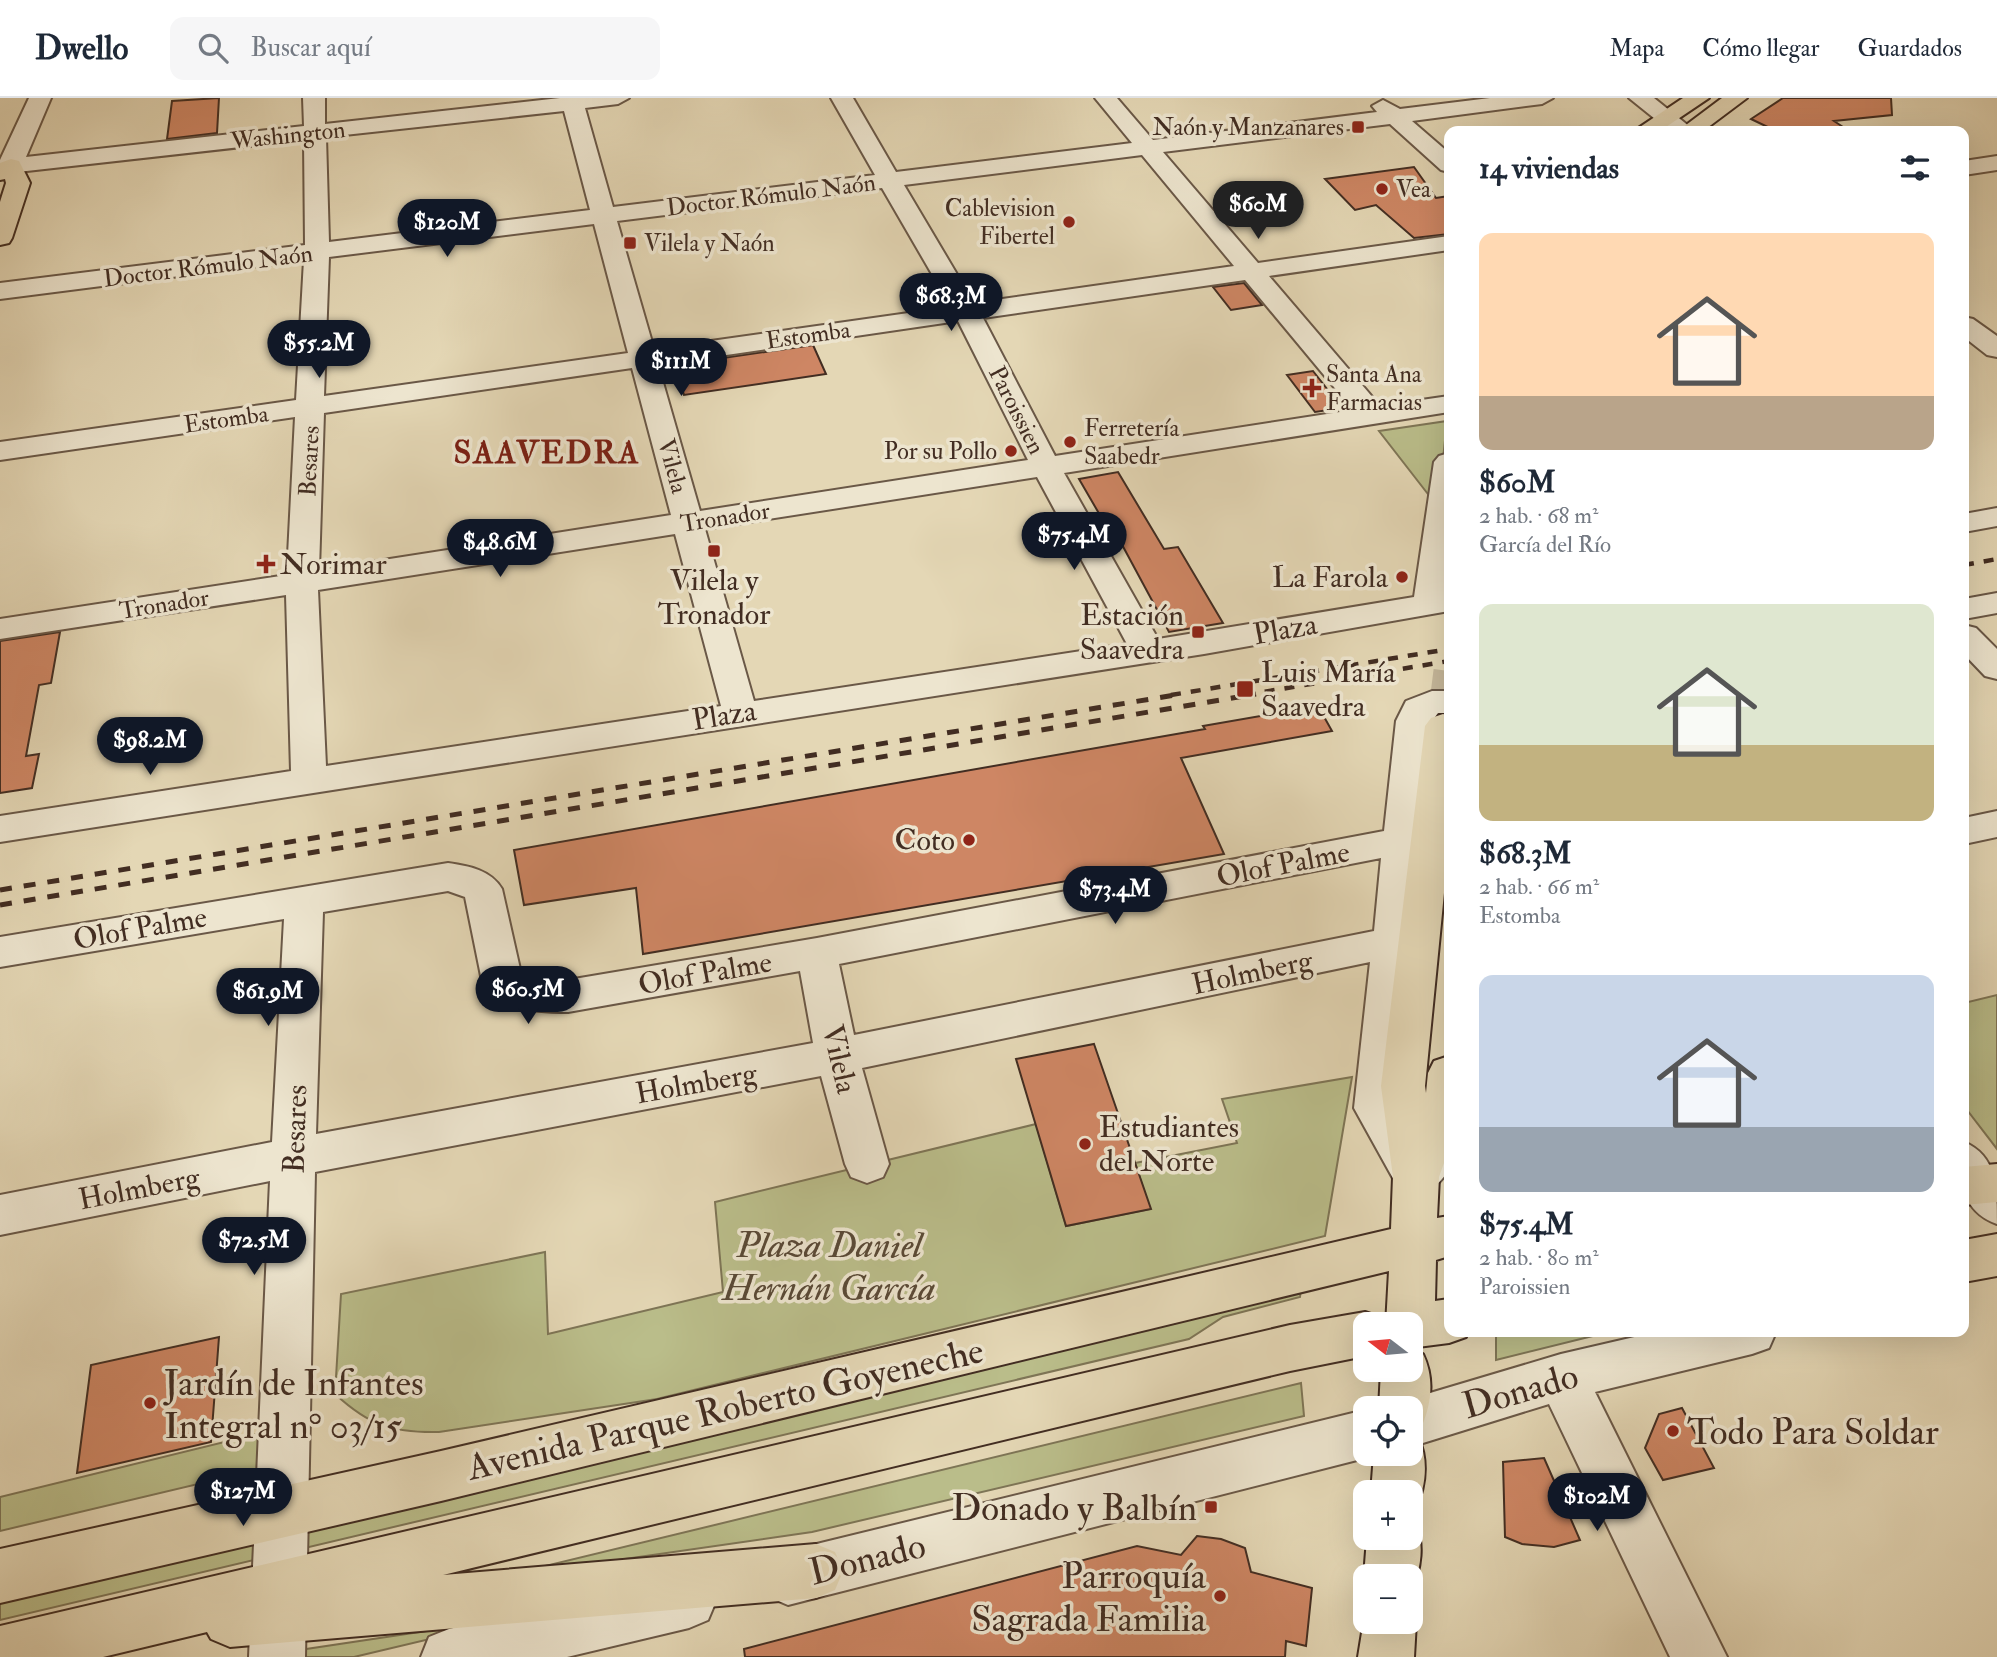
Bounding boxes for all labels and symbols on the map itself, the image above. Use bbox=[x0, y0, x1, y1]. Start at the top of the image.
place label: Naón y Manzanares bbox=[1152, 112, 1344, 143]
street label: Washington bbox=[228, 114, 347, 157]
marker: Naón y Manzanares bbox=[1350, 119, 1366, 135]
street label: Doctor Rómulo Naón bbox=[665, 167, 878, 224]
place label: Vea bbox=[1396, 174, 1432, 205]
pin: $60M bbox=[1217, 181, 1299, 241]
marker: Vea bbox=[1374, 181, 1390, 197]
place label: Cablevision Fibertel bbox=[945, 193, 1055, 252]
pin: $120M bbox=[398, 200, 496, 259]
marker: Cablevision Fibertel bbox=[1061, 214, 1077, 230]
place label: Vilela y Naón bbox=[644, 228, 775, 259]
marker: Vilela y Naón bbox=[622, 235, 638, 251]
street label: Doctor Rómulo Naón bbox=[102, 238, 315, 295]
pin: $68.3M bbox=[894, 274, 1008, 333]
street label: Estomba bbox=[764, 314, 853, 357]
pin: $55.2M bbox=[262, 320, 376, 380]
pin: $111M bbox=[632, 338, 730, 398]
place label: Santa Ana Farmacias bbox=[1326, 359, 1423, 418]
street label: Paroissien bbox=[981, 361, 1052, 460]
marker: Santa Ana Farmacias bbox=[1304, 380, 1320, 396]
street label: Estomba bbox=[182, 398, 271, 441]
place label: Ferretería Saabedr bbox=[1084, 413, 1180, 472]
street label: Besares bbox=[292, 425, 327, 497]
district label: SAAVEDRA bbox=[453, 433, 641, 473]
marker: Ferretería Saabedr bbox=[1062, 434, 1078, 450]
street label: Vilela bbox=[650, 435, 695, 498]
place label: Por su Pollo bbox=[884, 436, 997, 467]
marker: Por su Pollo bbox=[1003, 443, 1019, 459]
street label: Tronador bbox=[678, 495, 772, 540]
pin: $75.4M bbox=[1017, 512, 1131, 572]
pin: $48.6M bbox=[443, 519, 557, 579]
marker: Vilela y Tronador bbox=[706, 543, 722, 559]
place label: Norimar bbox=[280, 546, 387, 583]
marker: Norimar bbox=[258, 556, 274, 572]
place label: La Farola bbox=[1272, 559, 1389, 596]
place label: Vilela y Tronador bbox=[658, 562, 770, 633]
marker: La Farola bbox=[1394, 569, 1410, 585]
street label: Tronador bbox=[117, 582, 211, 627]
place label: Estación Saavedra bbox=[1080, 597, 1185, 668]
street label: Plaza bbox=[1250, 606, 1321, 653]
marker: Estación Saavedra bbox=[1190, 624, 1206, 640]
place label: Luis María Saavedra bbox=[1261, 654, 1396, 725]
marker: Luis María Saavedra bbox=[1235, 679, 1255, 699]
street label: Plaza bbox=[689, 692, 759, 739]
pin: $98.2M bbox=[93, 718, 207, 777]
place label: Coto bbox=[895, 822, 955, 859]
marker: Coto bbox=[961, 832, 977, 848]
street label: Olof Palme bbox=[1213, 833, 1353, 896]
pin: $73.4M bbox=[1058, 866, 1172, 926]
street label: Olof Palme bbox=[70, 899, 210, 958]
street label: Holmberg bbox=[1188, 941, 1317, 1003]
street label: Olof Palme bbox=[635, 944, 775, 1003]
pin: $60.5M bbox=[471, 967, 585, 1026]
pin: $61.9M bbox=[211, 968, 325, 1028]
street label: Vilela bbox=[814, 1021, 865, 1098]
street label: Holmberg bbox=[633, 1054, 761, 1112]
street label: Besares bbox=[275, 1084, 316, 1174]
place label: Estudiantes del Norte bbox=[1099, 1109, 1239, 1180]
marker: Estudiantes del Norte bbox=[1077, 1136, 1093, 1152]
street label: Holmberg bbox=[75, 1158, 204, 1218]
pin: $72.5M bbox=[197, 1218, 311, 1277]
park label: Plaza Daniel Hernán García bbox=[720, 1222, 936, 1312]
north arrow bbox=[1353, 1312, 1423, 1382]
street label: Avenida Parque Roberto Goyeneche bbox=[462, 1327, 988, 1492]
street label: Donado bbox=[1457, 1353, 1584, 1430]
place label: Jardín de Infantes Integral n° 03/15 bbox=[163, 1360, 424, 1450]
marker: Jardín de Infantes Integral n° 03/15 bbox=[142, 1395, 158, 1411]
place label: Todo Para Soldar bbox=[1687, 1409, 1939, 1456]
marker: Todo Para Soldar bbox=[1665, 1423, 1681, 1439]
pin: $127M bbox=[194, 1468, 292, 1528]
pin: $102M bbox=[1548, 1474, 1646, 1533]
place label: Donado y Balbín bbox=[951, 1485, 1197, 1532]
marker: Donado y Balbín bbox=[1203, 1499, 1219, 1515]
street label: Donado bbox=[804, 1522, 930, 1597]
place label: Parroquía Sagrada Familia bbox=[971, 1553, 1207, 1643]
marker: Parroquía Sagrada Familia bbox=[1212, 1588, 1228, 1604]

